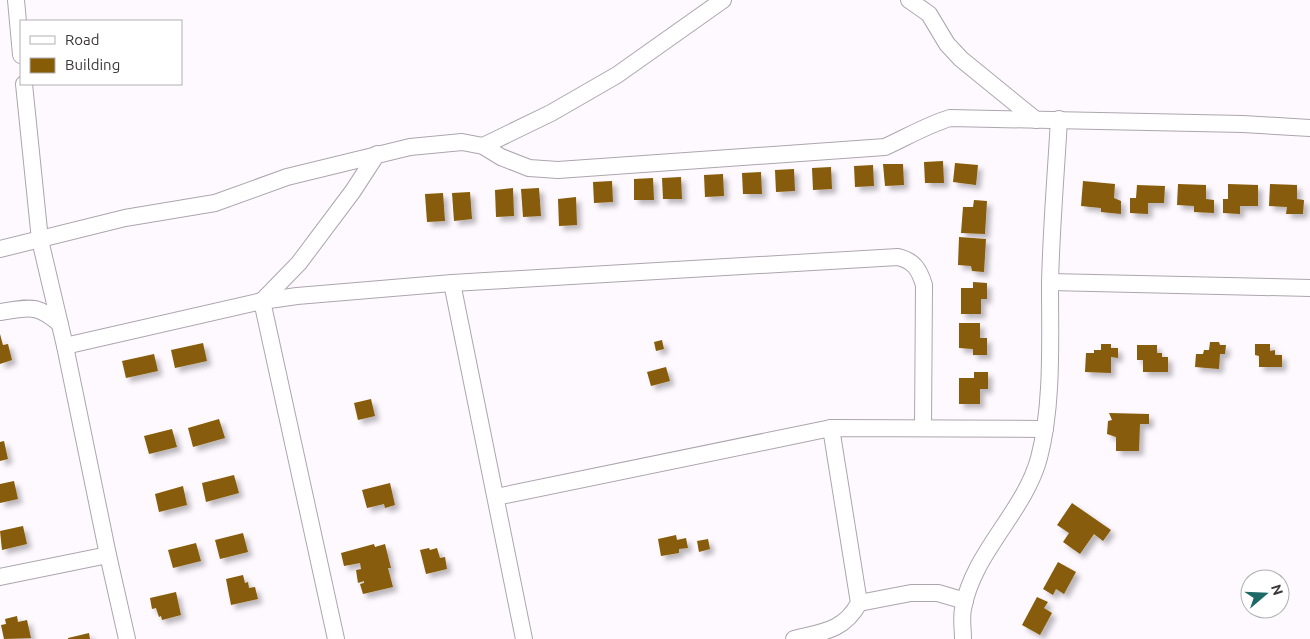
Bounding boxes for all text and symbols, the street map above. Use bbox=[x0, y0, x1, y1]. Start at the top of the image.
legend bbox=[20, 20, 182, 85]
text: Road bbox=[65, 31, 100, 48]
text: Building bbox=[65, 56, 120, 73]
north arrow bbox=[1240, 569, 1290, 619]
text: N bbox=[1268, 582, 1287, 597]

